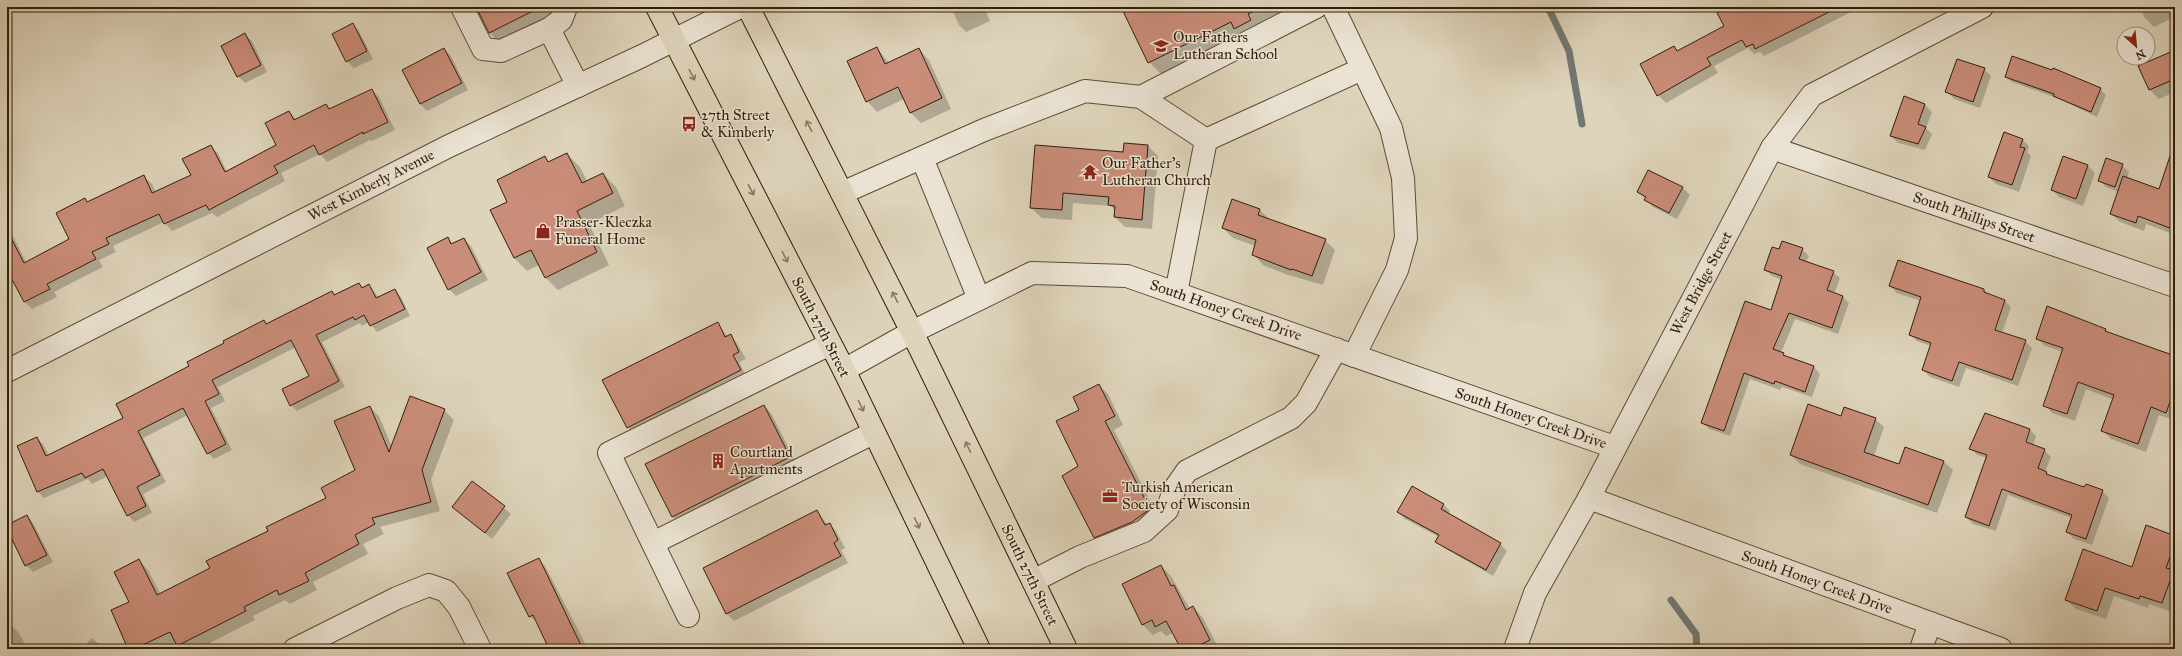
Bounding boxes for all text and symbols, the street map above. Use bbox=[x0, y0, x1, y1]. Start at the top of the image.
north arrow bbox=[2116, 26, 2156, 66]
place label: Our Fathers Lutheran School bbox=[1173, 28, 1279, 63]
school or university icon: Our Fathers Lutheran School bbox=[1152, 37, 1170, 55]
text: N bbox=[2133, 47, 2147, 63]
one-way arrow bbox=[688, 68, 696, 80]
place label: 27th Street & Kimberly bbox=[701, 106, 775, 141]
bus stop icon: 27th Street & Kimberly bbox=[680, 115, 698, 133]
one-way arrow bbox=[804, 121, 812, 133]
street label: West Kimberly Avenue bbox=[305, 145, 437, 225]
place label: Our Father's Lutheran Church bbox=[1102, 154, 1212, 189]
temple icon: Our Father's Lutheran Church bbox=[1081, 163, 1099, 181]
one-way arrow bbox=[748, 184, 755, 196]
street label: South Phillips Street bbox=[1911, 188, 2038, 247]
place label: Prasser-Kleczka Funeral Home bbox=[555, 213, 653, 248]
shop icon: Prasser-Kleczka Funeral Home bbox=[534, 222, 552, 240]
street label: West Bridge Street bbox=[1666, 228, 1736, 338]
one-way arrow bbox=[782, 250, 789, 262]
street label: South 27th Street bbox=[788, 274, 854, 381]
street label: South Honey Creek Drive bbox=[1148, 276, 1304, 344]
one-way arrow bbox=[891, 291, 898, 303]
street label: South Honey Creek Drive bbox=[1453, 384, 1609, 452]
one-way arrow bbox=[858, 399, 865, 411]
one-way arrow bbox=[964, 441, 971, 453]
place label: Courtland Apartments bbox=[729, 443, 803, 478]
building icon: Courtland Apartments bbox=[709, 452, 727, 470]
place label: Turkish American Society of Wisconsin bbox=[1122, 478, 1250, 513]
office icon: Turkish American Society of Wisconsin bbox=[1101, 487, 1119, 505]
one-way arrow bbox=[914, 516, 921, 528]
street label: South 27th Street bbox=[998, 521, 1063, 629]
street label: South Honey Creek Drive bbox=[1739, 546, 1895, 618]

